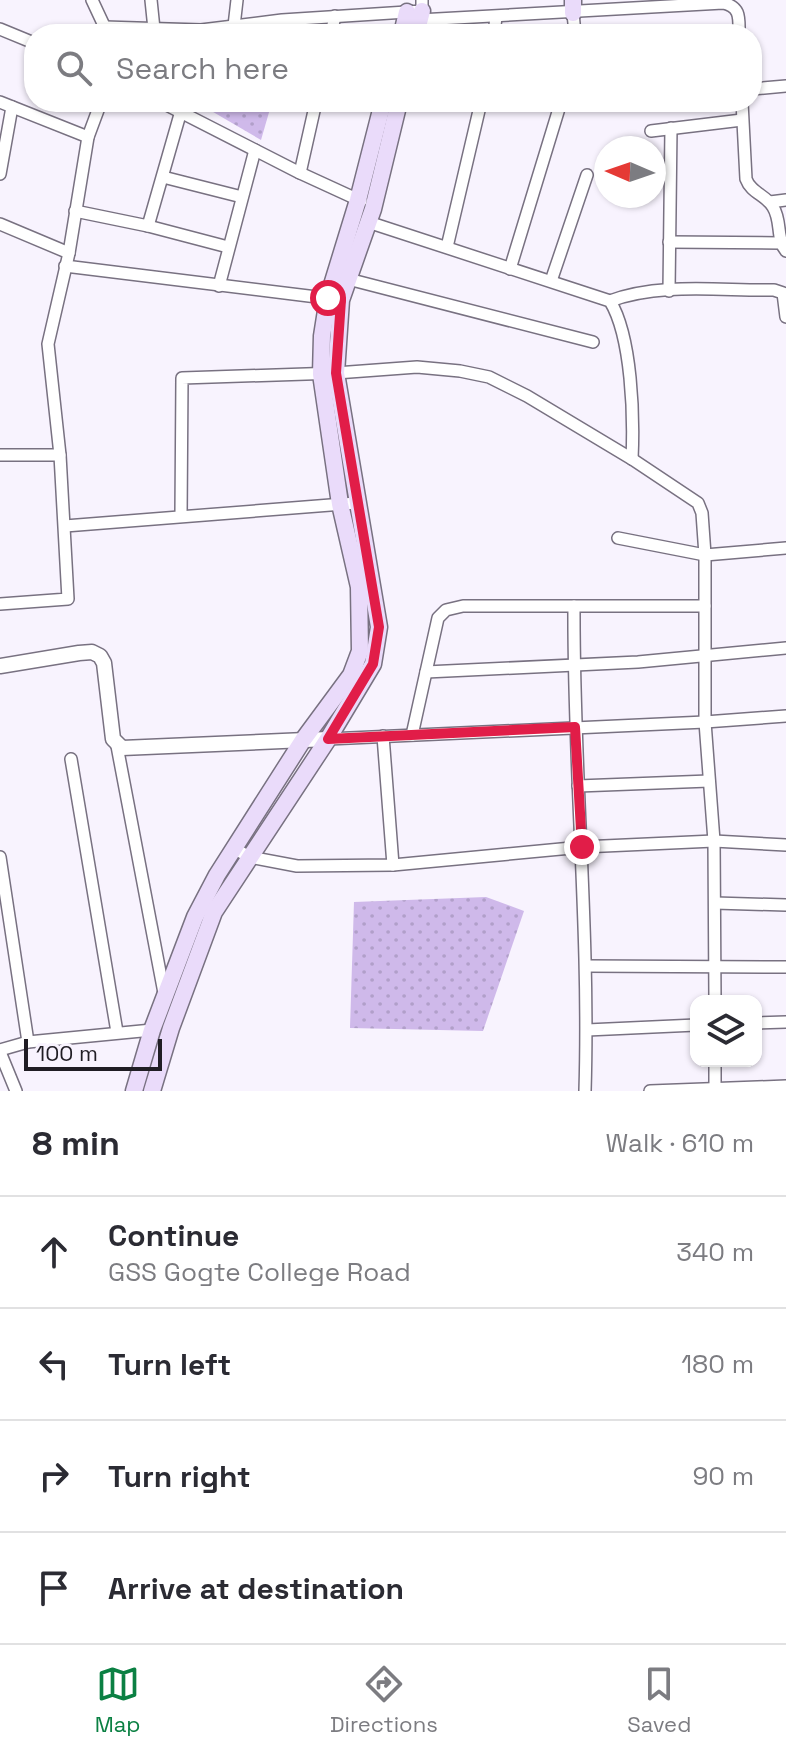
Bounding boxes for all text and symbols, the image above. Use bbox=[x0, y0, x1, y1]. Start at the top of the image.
search box bbox=[24, 24, 762, 112]
icon: search bbox=[52, 46, 96, 90]
text: Search here bbox=[116, 49, 289, 88]
north arrow bbox=[594, 136, 666, 208]
route start bbox=[310, 280, 346, 316]
route end bbox=[564, 829, 600, 865]
map controls bbox=[690, 995, 762, 1067]
button: layers bbox=[690, 995, 762, 1067]
scale bar bbox=[24, 1035, 162, 1071]
text: 100 m bbox=[36, 1039, 98, 1067]
text: 8 min bbox=[32, 1122, 120, 1165]
text: Walk · 610 m bbox=[606, 1126, 754, 1160]
text: Continue bbox=[108, 1216, 239, 1255]
icon: ahead bbox=[32, 1230, 76, 1274]
text: 340 m bbox=[676, 1235, 754, 1269]
text: GSS Gogte College Road bbox=[108, 1255, 411, 1289]
icon: left bbox=[32, 1342, 76, 1386]
text: Turn left bbox=[108, 1345, 231, 1384]
text: 180 m bbox=[681, 1347, 754, 1381]
icon: right bbox=[32, 1454, 76, 1498]
text: Turn right bbox=[108, 1457, 251, 1496]
text: 90 m bbox=[692, 1459, 754, 1493]
icon: arrive bbox=[32, 1566, 76, 1610]
text: Arrive at destination bbox=[108, 1569, 404, 1608]
tab: Map bbox=[95, 1662, 141, 1738]
tab: Directions bbox=[330, 1662, 438, 1738]
tab: Saved bbox=[627, 1662, 691, 1738]

